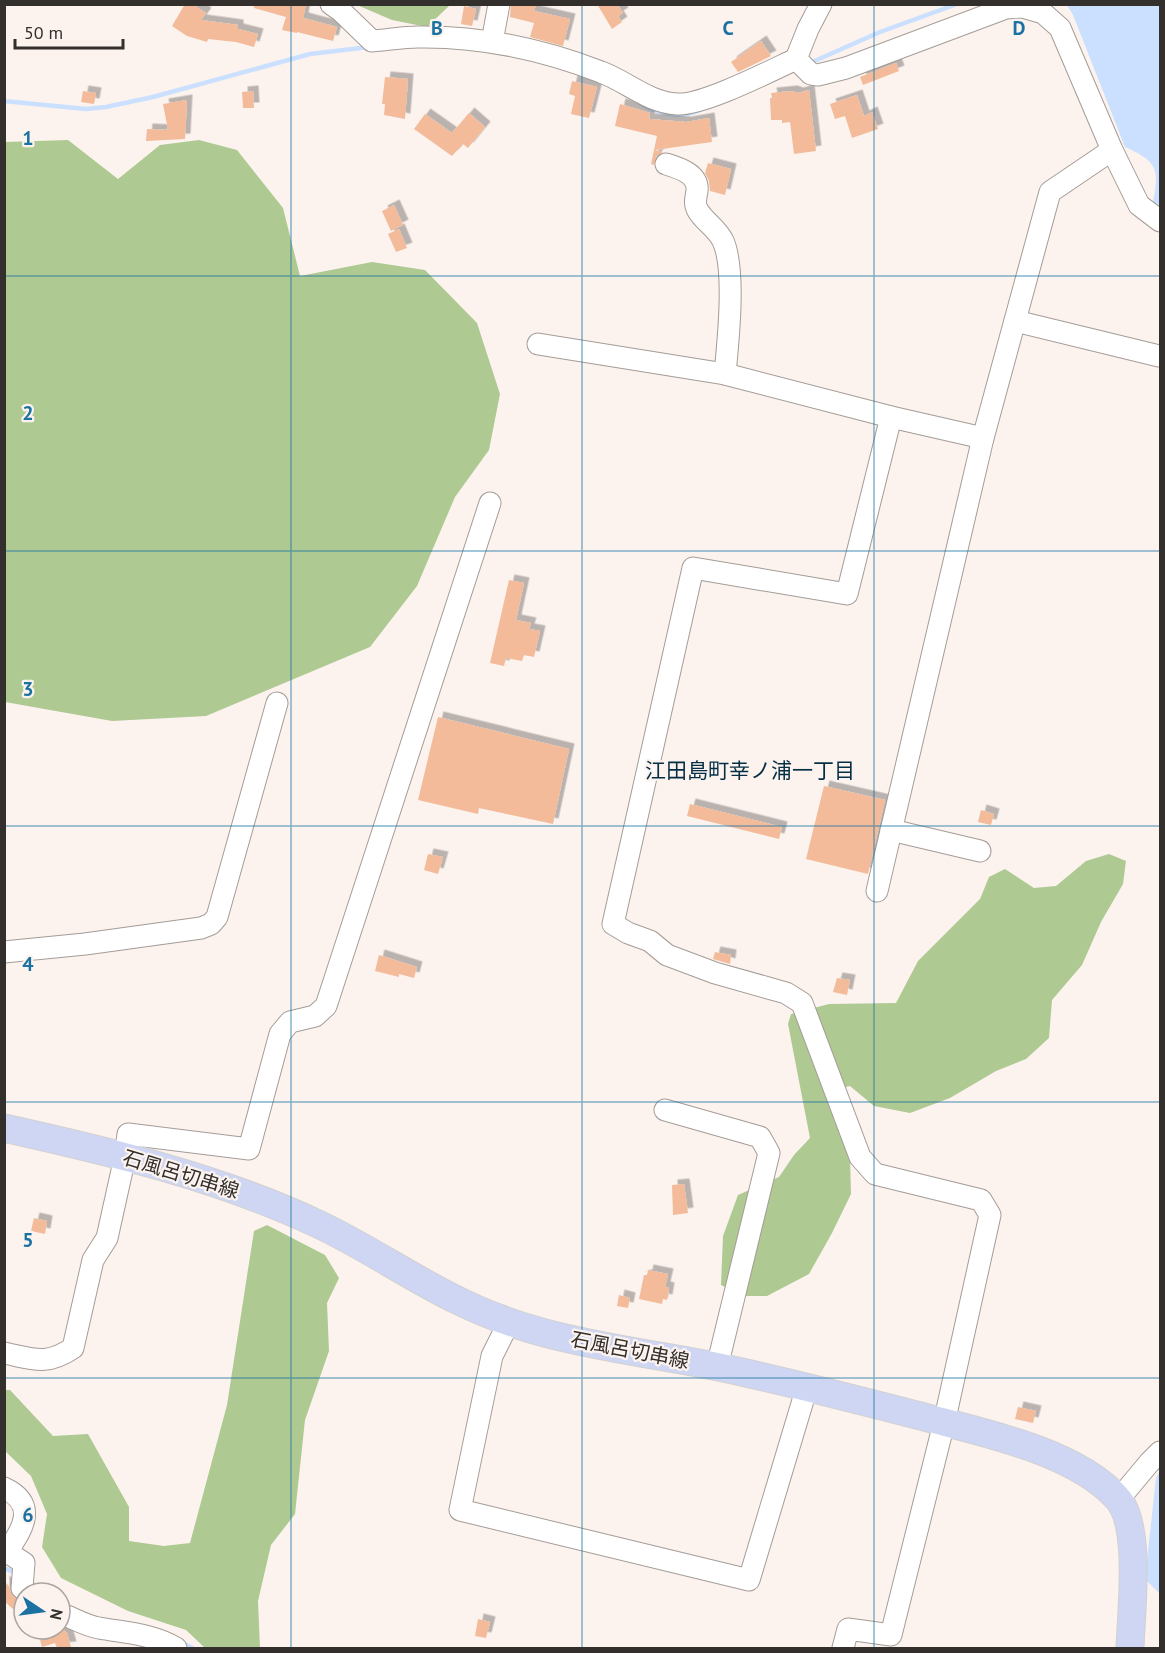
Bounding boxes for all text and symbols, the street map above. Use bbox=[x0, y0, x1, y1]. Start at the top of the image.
scale bar bbox=[15, 12, 123, 50]
text: B bbox=[431, 15, 443, 41]
text: C bbox=[722, 15, 734, 41]
text: D bbox=[1013, 15, 1026, 41]
text: 50 m bbox=[24, 21, 63, 44]
text: 1 bbox=[22, 125, 34, 151]
text: 2 bbox=[22, 400, 34, 426]
text: 3 bbox=[22, 676, 34, 702]
district label: 江田島町幸ノ浦一丁目 bbox=[645, 757, 855, 784]
text: 4 bbox=[22, 951, 34, 977]
street label: 石風呂切串線 bbox=[120, 1144, 242, 1204]
text: 5 bbox=[22, 1227, 34, 1253]
street label: 石風呂切串線 bbox=[569, 1326, 691, 1374]
text: 6 bbox=[22, 1502, 34, 1528]
north arrow bbox=[12, 1581, 72, 1641]
text: N bbox=[46, 1607, 68, 1622]

